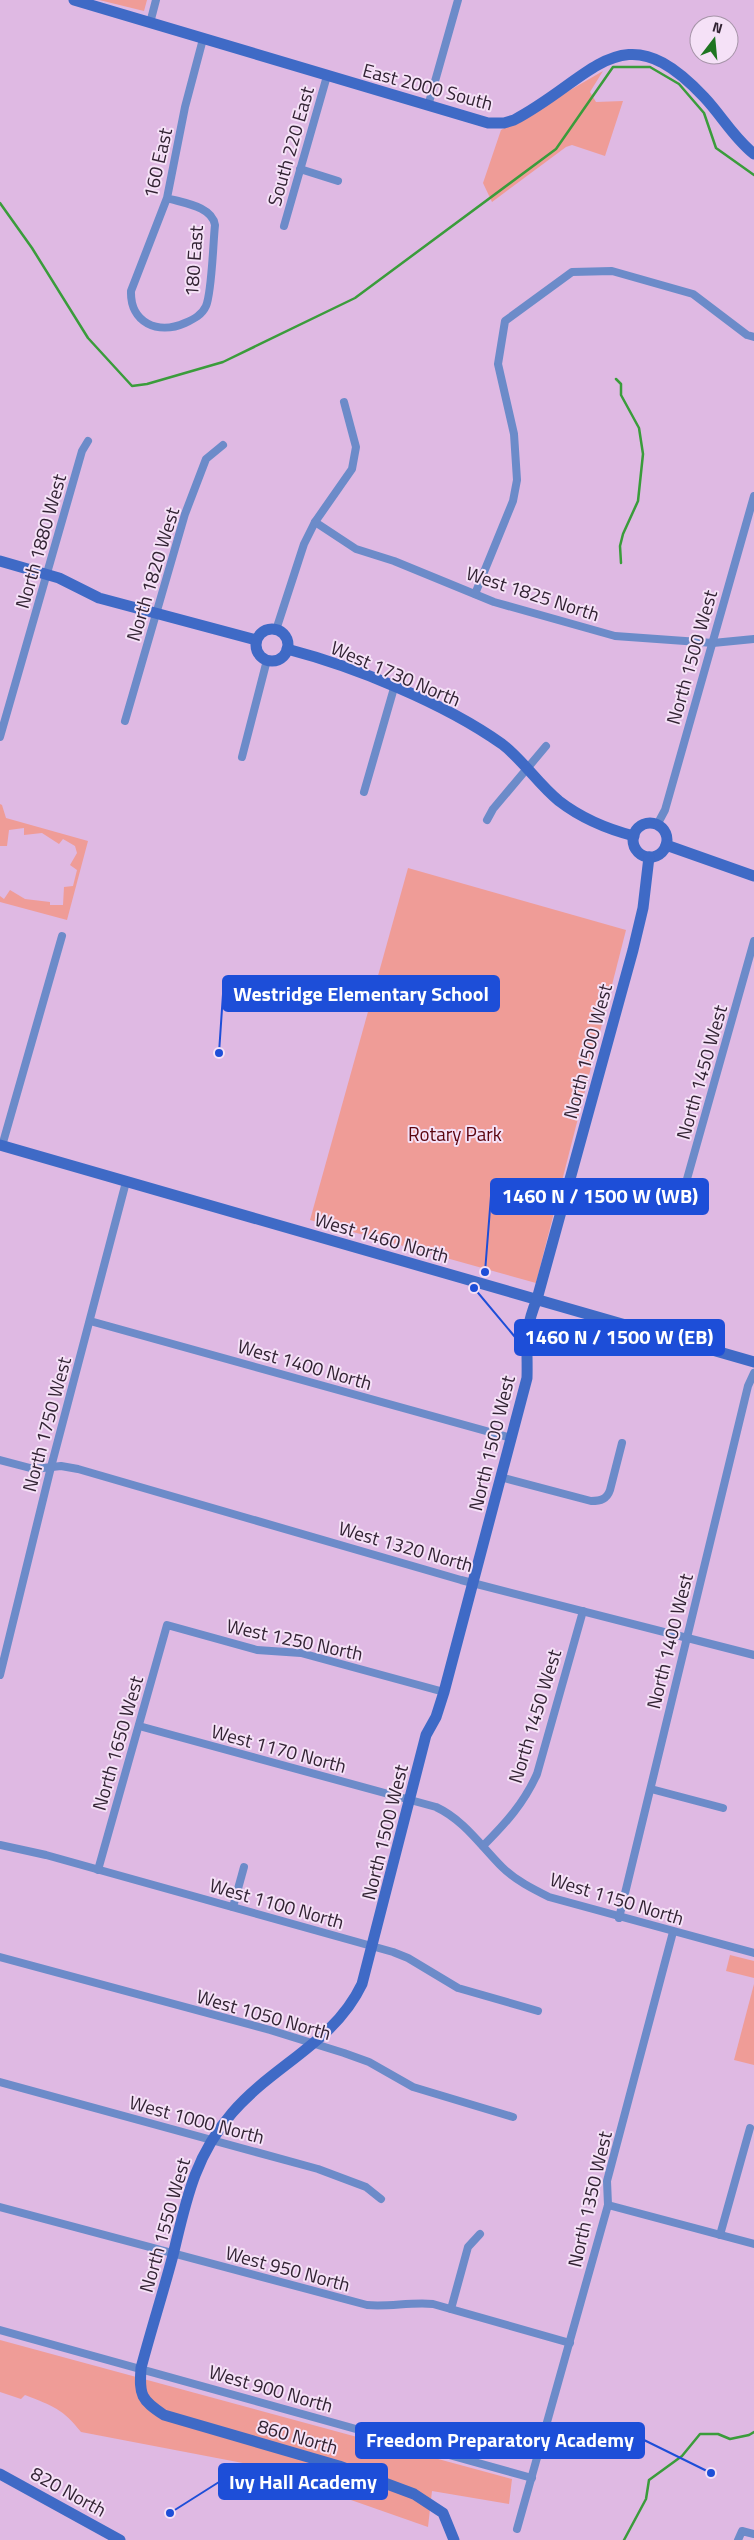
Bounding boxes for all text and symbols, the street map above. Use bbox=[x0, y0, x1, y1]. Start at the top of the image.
north arrow bbox=[689, 15, 739, 65]
text: N bbox=[710, 16, 725, 38]
street label: East 2000 South bbox=[360, 55, 496, 117]
street label: South 220 East bbox=[259, 83, 321, 209]
street label: 160 East bbox=[135, 125, 179, 201]
street label: 180 East bbox=[176, 224, 210, 298]
street label: North 1880 West bbox=[7, 470, 73, 612]
street label: North 1820 West bbox=[118, 503, 186, 645]
street label: West 1825 North bbox=[463, 558, 603, 628]
street label: North 1500 West bbox=[658, 586, 724, 728]
street label: West 1730 North bbox=[326, 633, 466, 713]
callout: Westridge Elementary School bbox=[223, 976, 499, 1011]
text: Westridge Elementary School bbox=[233, 978, 489, 1009]
street label: North 1500 West bbox=[555, 980, 619, 1122]
street label: North 1450 West bbox=[668, 1001, 734, 1143]
park label: Rotary Park bbox=[408, 1119, 502, 1148]
callout: 1460 N / 1500 W (WB) bbox=[491, 1179, 708, 1214]
text: 1460 N / 1500 W (WB) bbox=[502, 1180, 698, 1211]
street label: West 1460 North bbox=[311, 1204, 453, 1270]
callout: 1460 N / 1500 W (EB) bbox=[515, 1320, 724, 1355]
text: 1460 N / 1500 W (EB) bbox=[525, 1321, 713, 1352]
street label: West 1400 North bbox=[234, 1331, 376, 1397]
street label: North 1750 West bbox=[14, 1353, 78, 1495]
street label: North 1500 West bbox=[460, 1372, 522, 1514]
street label: West 1320 North bbox=[335, 1513, 477, 1579]
street label: North 1400 West bbox=[638, 1570, 700, 1712]
street label: West 1250 North bbox=[224, 1610, 366, 1668]
street label: North 1450 West bbox=[500, 1645, 568, 1787]
street label: North 1650 West bbox=[84, 1672, 150, 1814]
street label: West 1170 North bbox=[208, 1716, 350, 1780]
street label: North 1500 West bbox=[353, 1761, 415, 1903]
street label: West 1150 North bbox=[546, 1864, 688, 1932]
street label: West 1100 North bbox=[206, 1870, 348, 1936]
street label: West 1050 North bbox=[193, 1981, 335, 2047]
street label: West 1000 North bbox=[126, 2087, 268, 2151]
street label: North 1350 West bbox=[559, 2128, 619, 2270]
street label: North 1550 West bbox=[131, 2154, 197, 2296]
street label: West 950 North bbox=[222, 2237, 354, 2299]
street label: West 900 North bbox=[205, 2356, 337, 2420]
street label: 860 North bbox=[254, 2411, 342, 2461]
callout: Freedom Preparatory Academy bbox=[356, 2423, 644, 2458]
text: Freedom Preparatory Academy bbox=[366, 2424, 634, 2455]
street label: 820 North bbox=[26, 2458, 112, 2524]
callout: Ivy Hall Academy bbox=[219, 2464, 387, 2499]
text: Ivy Hall Academy bbox=[229, 2466, 377, 2497]

